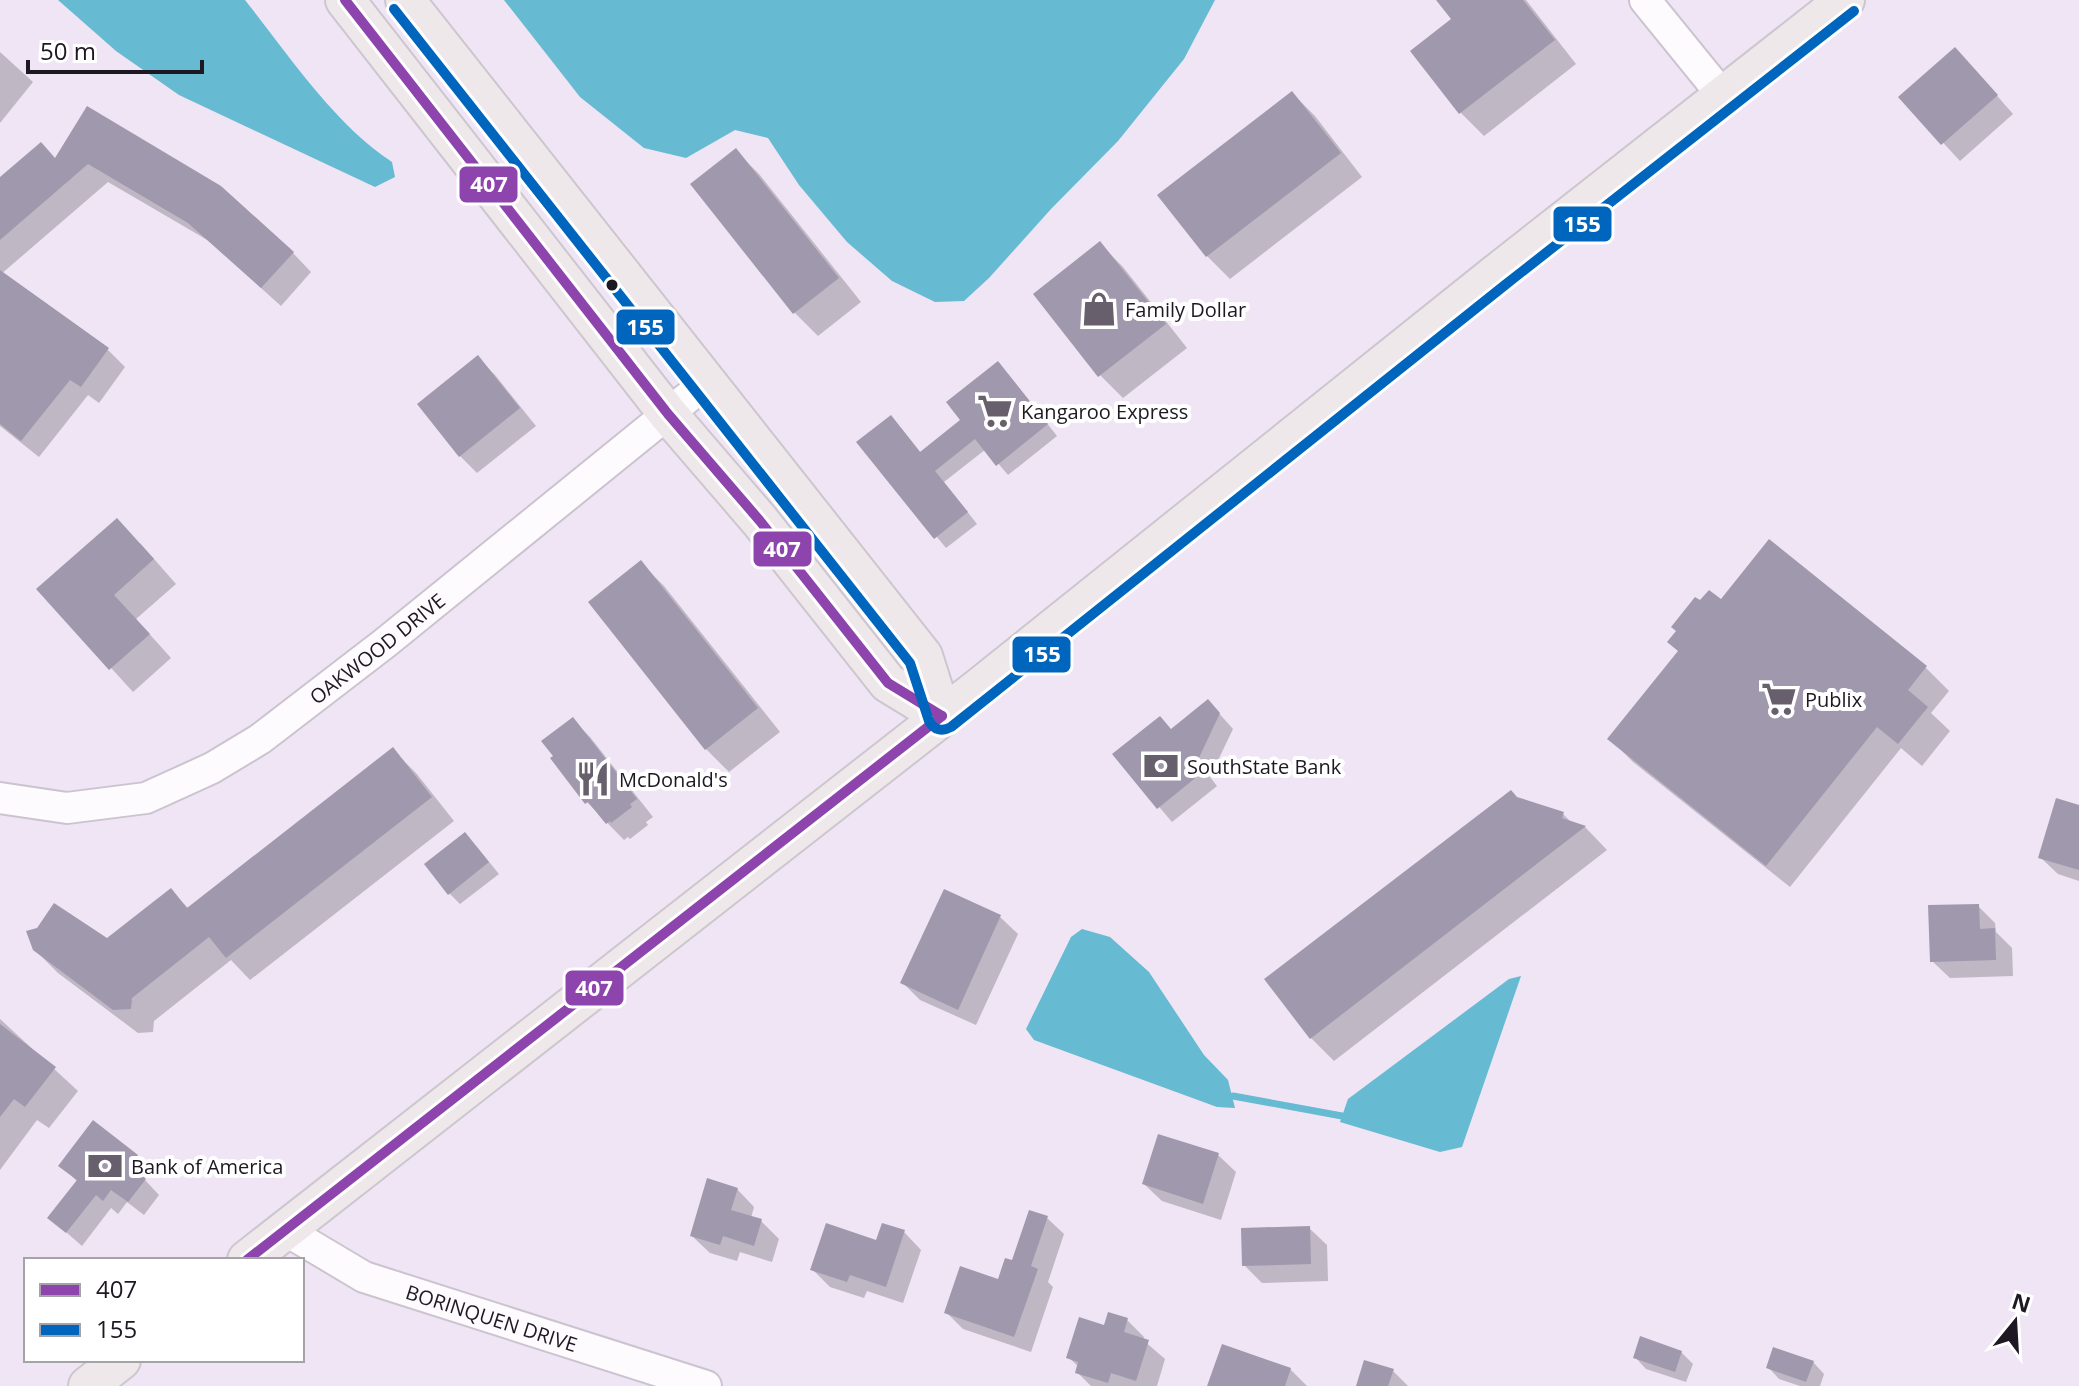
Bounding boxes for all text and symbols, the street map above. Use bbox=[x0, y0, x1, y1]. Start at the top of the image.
scale bar bbox=[28, 24, 202, 74]
text: 50 m bbox=[40, 34, 96, 67]
line badge: 407 bbox=[458, 165, 519, 204]
text: 407 bbox=[470, 168, 508, 198]
line badge: 155 bbox=[1552, 205, 1613, 243]
text: 155 bbox=[1563, 208, 1601, 238]
unlabelled marker bbox=[604, 277, 620, 293]
shop icon: Family Dollar bbox=[1080, 290, 1118, 328]
place label: Family Dollar bbox=[1125, 296, 1246, 323]
line badge: 155 bbox=[615, 308, 676, 346]
text: 155 bbox=[626, 311, 664, 341]
supermarket icon: Kangaroo Express bbox=[976, 392, 1014, 430]
place label: Kangaroo Express bbox=[1021, 398, 1188, 425]
line badge: 407 bbox=[752, 530, 813, 568]
text: 407 bbox=[763, 533, 801, 563]
street label: OAKWOOD DRIVE bbox=[304, 586, 450, 710]
line badge: 155 bbox=[1011, 635, 1072, 674]
text: 155 bbox=[1023, 638, 1061, 668]
supermarket icon: Publix bbox=[1760, 680, 1798, 718]
place label: Publix bbox=[1805, 686, 1863, 713]
bank icon: SouthState Bank bbox=[1142, 747, 1180, 785]
place label: SouthState Bank bbox=[1187, 753, 1342, 780]
restaurant icon: McDonald's bbox=[574, 760, 612, 798]
place label: McDonald's bbox=[619, 766, 728, 793]
line badge: 407 bbox=[564, 969, 625, 1007]
text: 407 bbox=[575, 972, 613, 1002]
bank icon: Bank of America bbox=[86, 1147, 124, 1185]
place label: Bank of America bbox=[131, 1153, 283, 1180]
legend bbox=[24, 1258, 304, 1362]
text: 407 bbox=[96, 1272, 137, 1305]
street label: BORINQUEN DRIVE bbox=[403, 1278, 581, 1358]
north arrow bbox=[1975, 1282, 2055, 1362]
text: N bbox=[2008, 1285, 2035, 1319]
text: 155 bbox=[96, 1312, 137, 1345]

